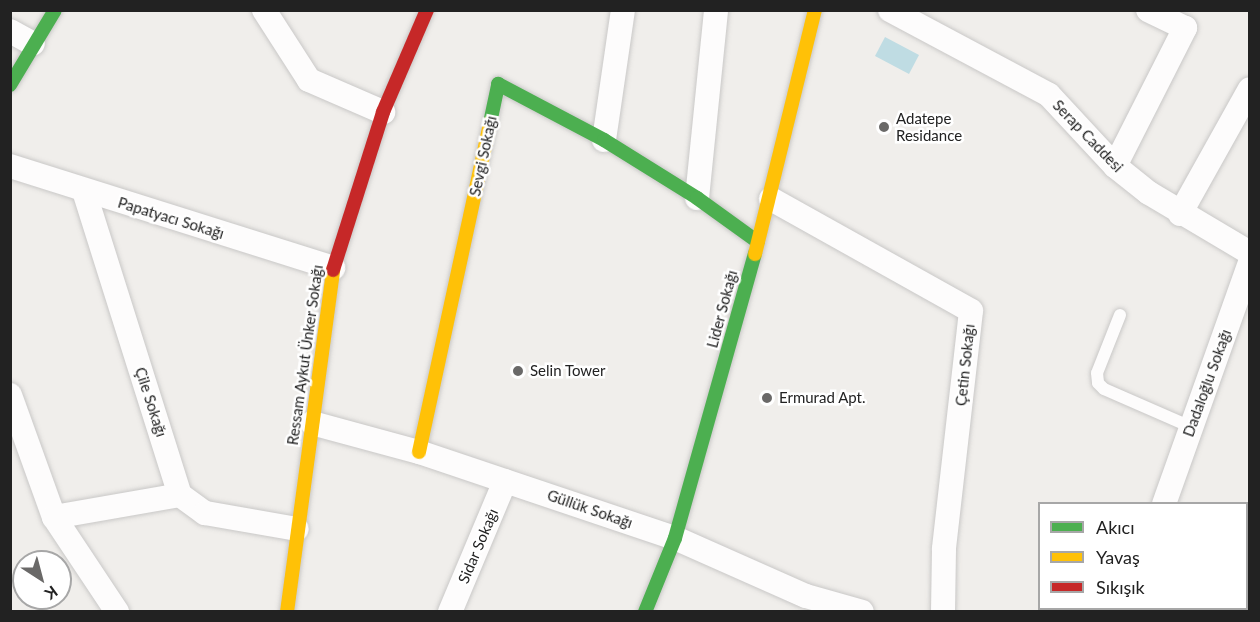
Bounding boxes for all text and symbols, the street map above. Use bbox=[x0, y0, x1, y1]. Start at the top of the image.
street label: Serap Caddesi bbox=[1049, 96, 1127, 176]
place label: Adatepe Residance bbox=[896, 109, 962, 144]
street label: Sevgi Sokağı bbox=[466, 114, 500, 198]
marker: Adatepe Residance bbox=[877, 120, 891, 134]
street label: Papatyacı Sokağı bbox=[116, 193, 226, 243]
street label: Ressam Aykut Ünker Sokağı bbox=[283, 263, 327, 447]
street label: Lider Sokağı bbox=[703, 268, 741, 350]
street label: Çetin Sokağı bbox=[952, 323, 978, 407]
street label: Dadaloğlu Sokağı bbox=[1179, 327, 1235, 439]
place label: Selin Tower bbox=[530, 362, 606, 380]
marker: Selin Tower bbox=[511, 364, 525, 378]
street label: Çile Sokağı bbox=[131, 365, 171, 439]
place label: Ermurad Apt. bbox=[779, 389, 866, 407]
marker: Ermurad Apt. bbox=[760, 391, 774, 405]
street label: Güllük Sokağı bbox=[545, 486, 635, 532]
legend bbox=[1038, 502, 1248, 610]
street label: Sidar Sokağı bbox=[454, 506, 502, 586]
text: Akıcı bbox=[1096, 516, 1135, 538]
text: Yavaş bbox=[1096, 546, 1140, 568]
north arrow bbox=[12, 550, 72, 610]
text: Sıkışık bbox=[1096, 576, 1145, 598]
text: K bbox=[42, 582, 62, 604]

